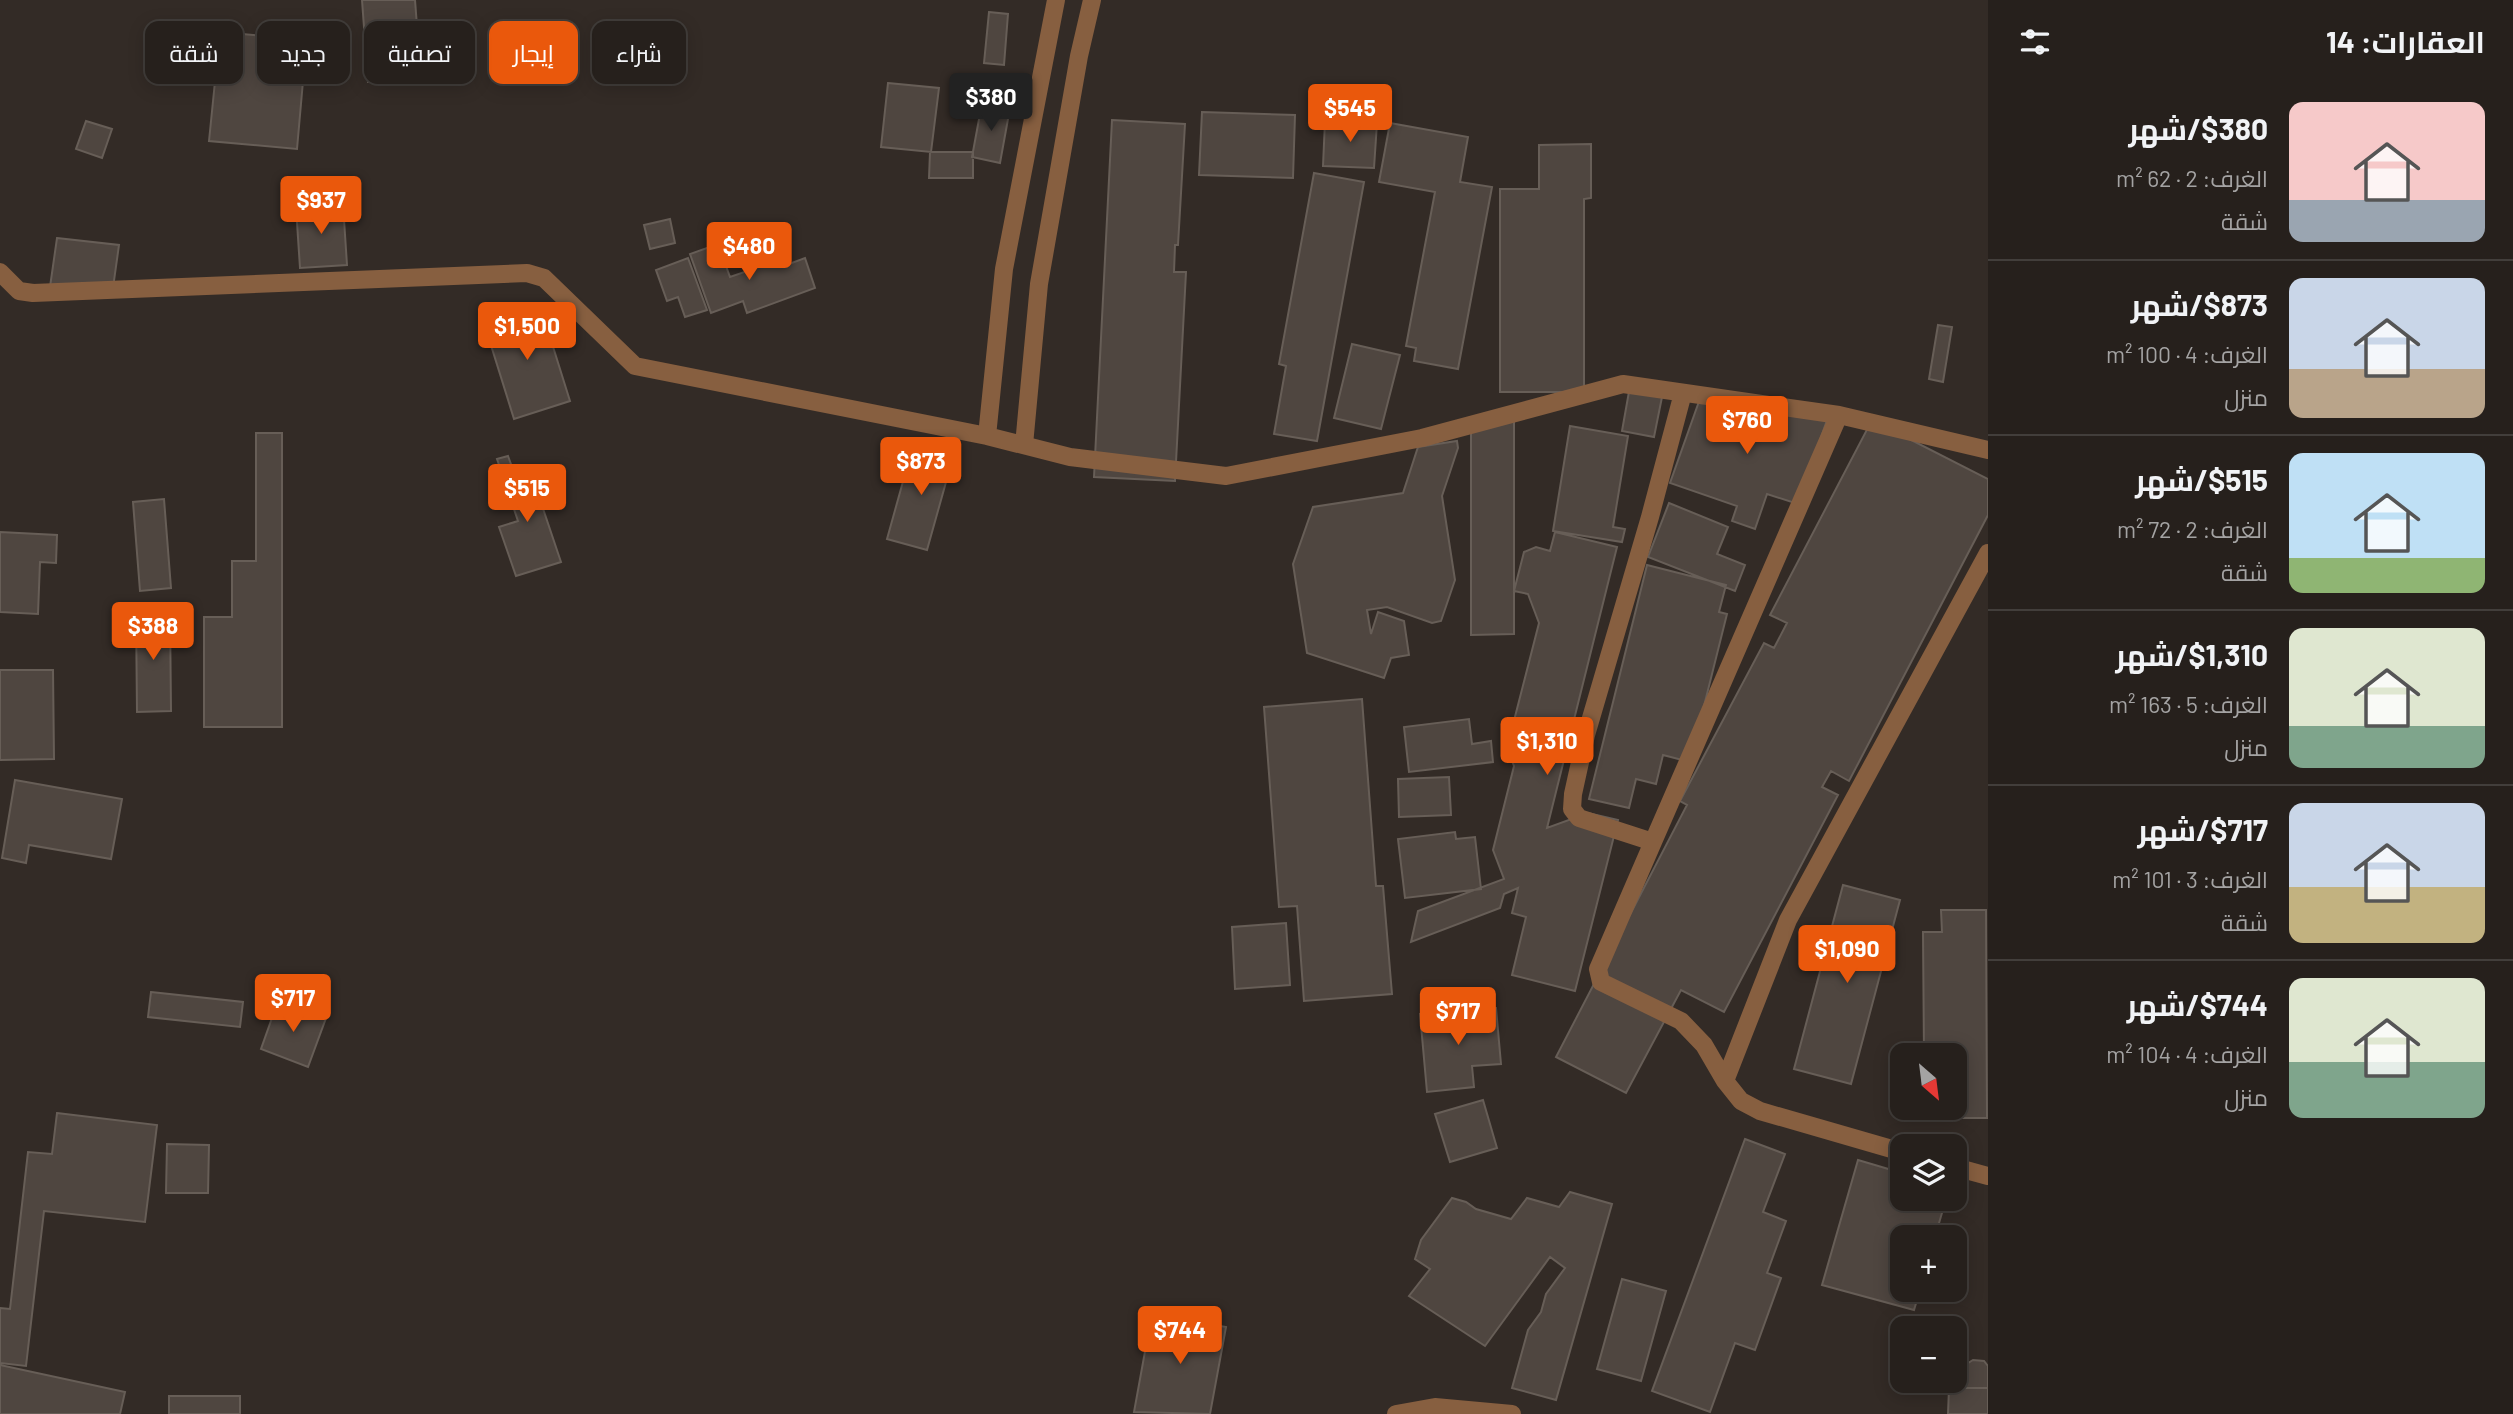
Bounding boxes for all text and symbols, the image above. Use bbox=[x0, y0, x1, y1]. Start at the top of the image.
chip: شقة bbox=[145, 21, 243, 84]
chip: جديد bbox=[257, 21, 350, 84]
chip: تصفية bbox=[364, 21, 475, 84]
chip: إيجار bbox=[489, 21, 578, 84]
chip: شراء bbox=[592, 21, 686, 84]
icon: filters bbox=[2016, 23, 2054, 61]
text: العقارات: 14 bbox=[2326, 23, 2485, 59]
pin: $380 bbox=[950, 74, 1032, 133]
text: $380 bbox=[965, 82, 1017, 110]
pin: $545 bbox=[1309, 85, 1391, 144]
text: $545 bbox=[1324, 93, 1376, 121]
text: $380/شهر bbox=[2128, 110, 2268, 146]
icon: home bbox=[2345, 130, 2429, 214]
text: الغرف: 2 · 62 m² bbox=[2116, 164, 2268, 192]
pin: $937 bbox=[280, 176, 362, 236]
text: $937 bbox=[296, 185, 346, 213]
text: شقة bbox=[2221, 207, 2268, 235]
pin: $480 bbox=[708, 222, 790, 282]
text: $480 bbox=[723, 231, 775, 259]
text: $873/شهر bbox=[2131, 286, 2268, 322]
pin: $1,500 bbox=[470, 302, 584, 362]
icon: home bbox=[2345, 306, 2429, 390]
text: $1,500 bbox=[494, 311, 560, 339]
text: الغرف: 4 · 100 m² bbox=[2106, 340, 2268, 368]
text: منزل bbox=[2224, 383, 2268, 411]
pin: $760 bbox=[1706, 396, 1788, 456]
text: $760 bbox=[1722, 405, 1772, 433]
pin: $873 bbox=[880, 438, 962, 497]
text: $873 bbox=[896, 446, 946, 474]
text: $515/شهر bbox=[2135, 461, 2268, 497]
pin: $515 bbox=[486, 464, 568, 524]
text: $515 bbox=[504, 473, 550, 501]
icon: home bbox=[2345, 481, 2429, 565]
text: الغرف: 2 · 72 m² bbox=[2117, 515, 2268, 543]
text: شقة bbox=[2221, 558, 2268, 586]
pin: $388 bbox=[112, 602, 194, 662]
text: $388 bbox=[128, 611, 178, 639]
text: $1,310/شهر bbox=[2116, 636, 2268, 672]
icon: home bbox=[2345, 656, 2429, 740]
text: الغرف: 5 · 163 m² bbox=[2109, 690, 2268, 718]
pin: $1,310 bbox=[1490, 718, 1604, 777]
text: $1,310 bbox=[1517, 726, 1578, 754]
text: منزل bbox=[2224, 733, 2268, 761]
text: $717/شهر bbox=[2137, 811, 2268, 847]
icon: home bbox=[2345, 831, 2429, 915]
text: الغرف: 3 · 101 m² bbox=[2112, 865, 2268, 893]
text: شقة bbox=[2221, 908, 2268, 936]
pin: $1,090 bbox=[1790, 926, 1904, 985]
text: $1,090 bbox=[1814, 934, 1880, 962]
pin: $717 bbox=[252, 974, 334, 1034]
text: $717 bbox=[271, 983, 315, 1011]
text: $744/شهر bbox=[2127, 986, 2268, 1022]
pin: $717 bbox=[1417, 988, 1499, 1047]
text: $717 bbox=[1436, 996, 1480, 1024]
icon: home bbox=[2345, 1006, 2429, 1090]
text: الغرف: 4 · 104 m² bbox=[2106, 1040, 2268, 1068]
north arrow bbox=[1890, 1043, 1967, 1120]
map controls bbox=[1890, 1043, 1967, 1393]
text: منزل bbox=[2224, 1083, 2268, 1111]
button: layers bbox=[1890, 1134, 1967, 1211]
button: + bbox=[1890, 1225, 1967, 1302]
pin: $744 bbox=[1139, 1306, 1221, 1366]
text: $744 bbox=[1154, 1315, 1206, 1343]
button: − bbox=[1890, 1316, 1967, 1393]

